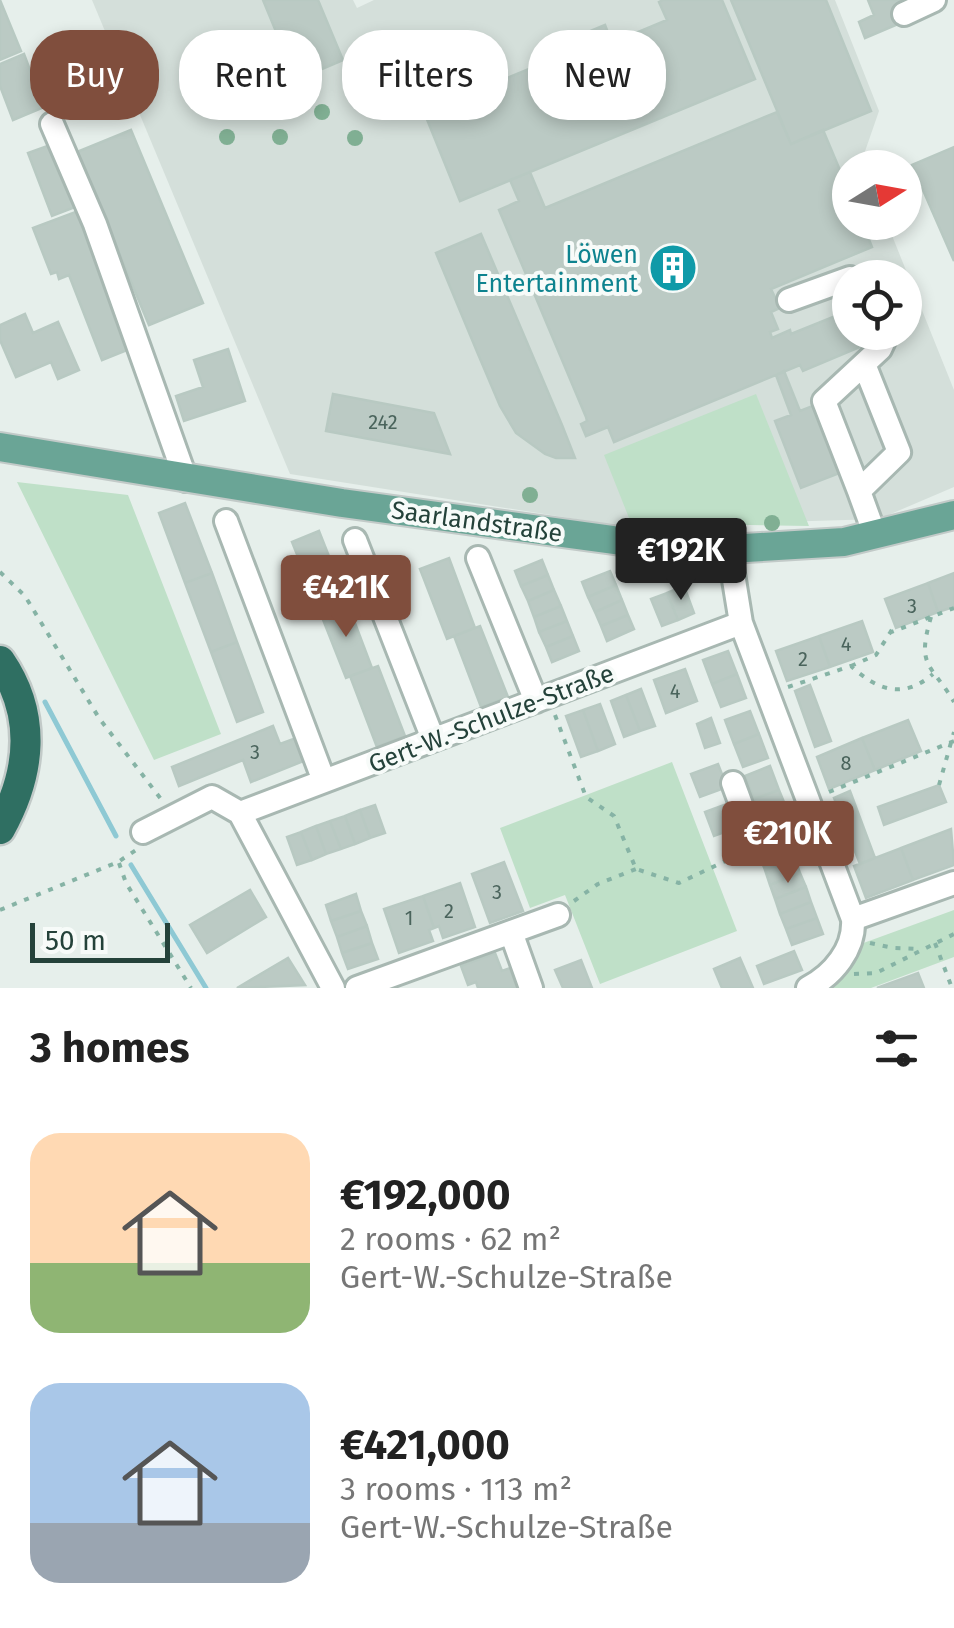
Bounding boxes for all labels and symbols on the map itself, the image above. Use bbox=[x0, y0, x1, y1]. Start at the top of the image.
north arrow bbox=[832, 150, 922, 240]
place label: Löwen Entertainment bbox=[475, 240, 639, 299]
building icon: Löwen Entertainment bbox=[647, 242, 699, 294]
house number: 242 bbox=[368, 410, 398, 434]
street label: Saarlandstraße bbox=[389, 495, 564, 549]
pin: €192K bbox=[611, 518, 751, 603]
pin: €421K bbox=[276, 555, 416, 640]
house number: 3 bbox=[907, 594, 917, 618]
house number: 4 bbox=[841, 632, 852, 656]
house number: 2 bbox=[798, 647, 808, 671]
street label: Gert-W.-Schulze-Straße bbox=[365, 658, 618, 780]
house number: 4 bbox=[670, 679, 681, 703]
house number: 3 bbox=[250, 740, 260, 764]
house number: 8 bbox=[840, 751, 852, 775]
pin: €210K bbox=[718, 801, 858, 886]
house number: 3 bbox=[492, 880, 502, 904]
house number: 2 bbox=[444, 899, 454, 923]
house number: 1 bbox=[405, 906, 413, 930]
scale bar bbox=[30, 918, 170, 963]

